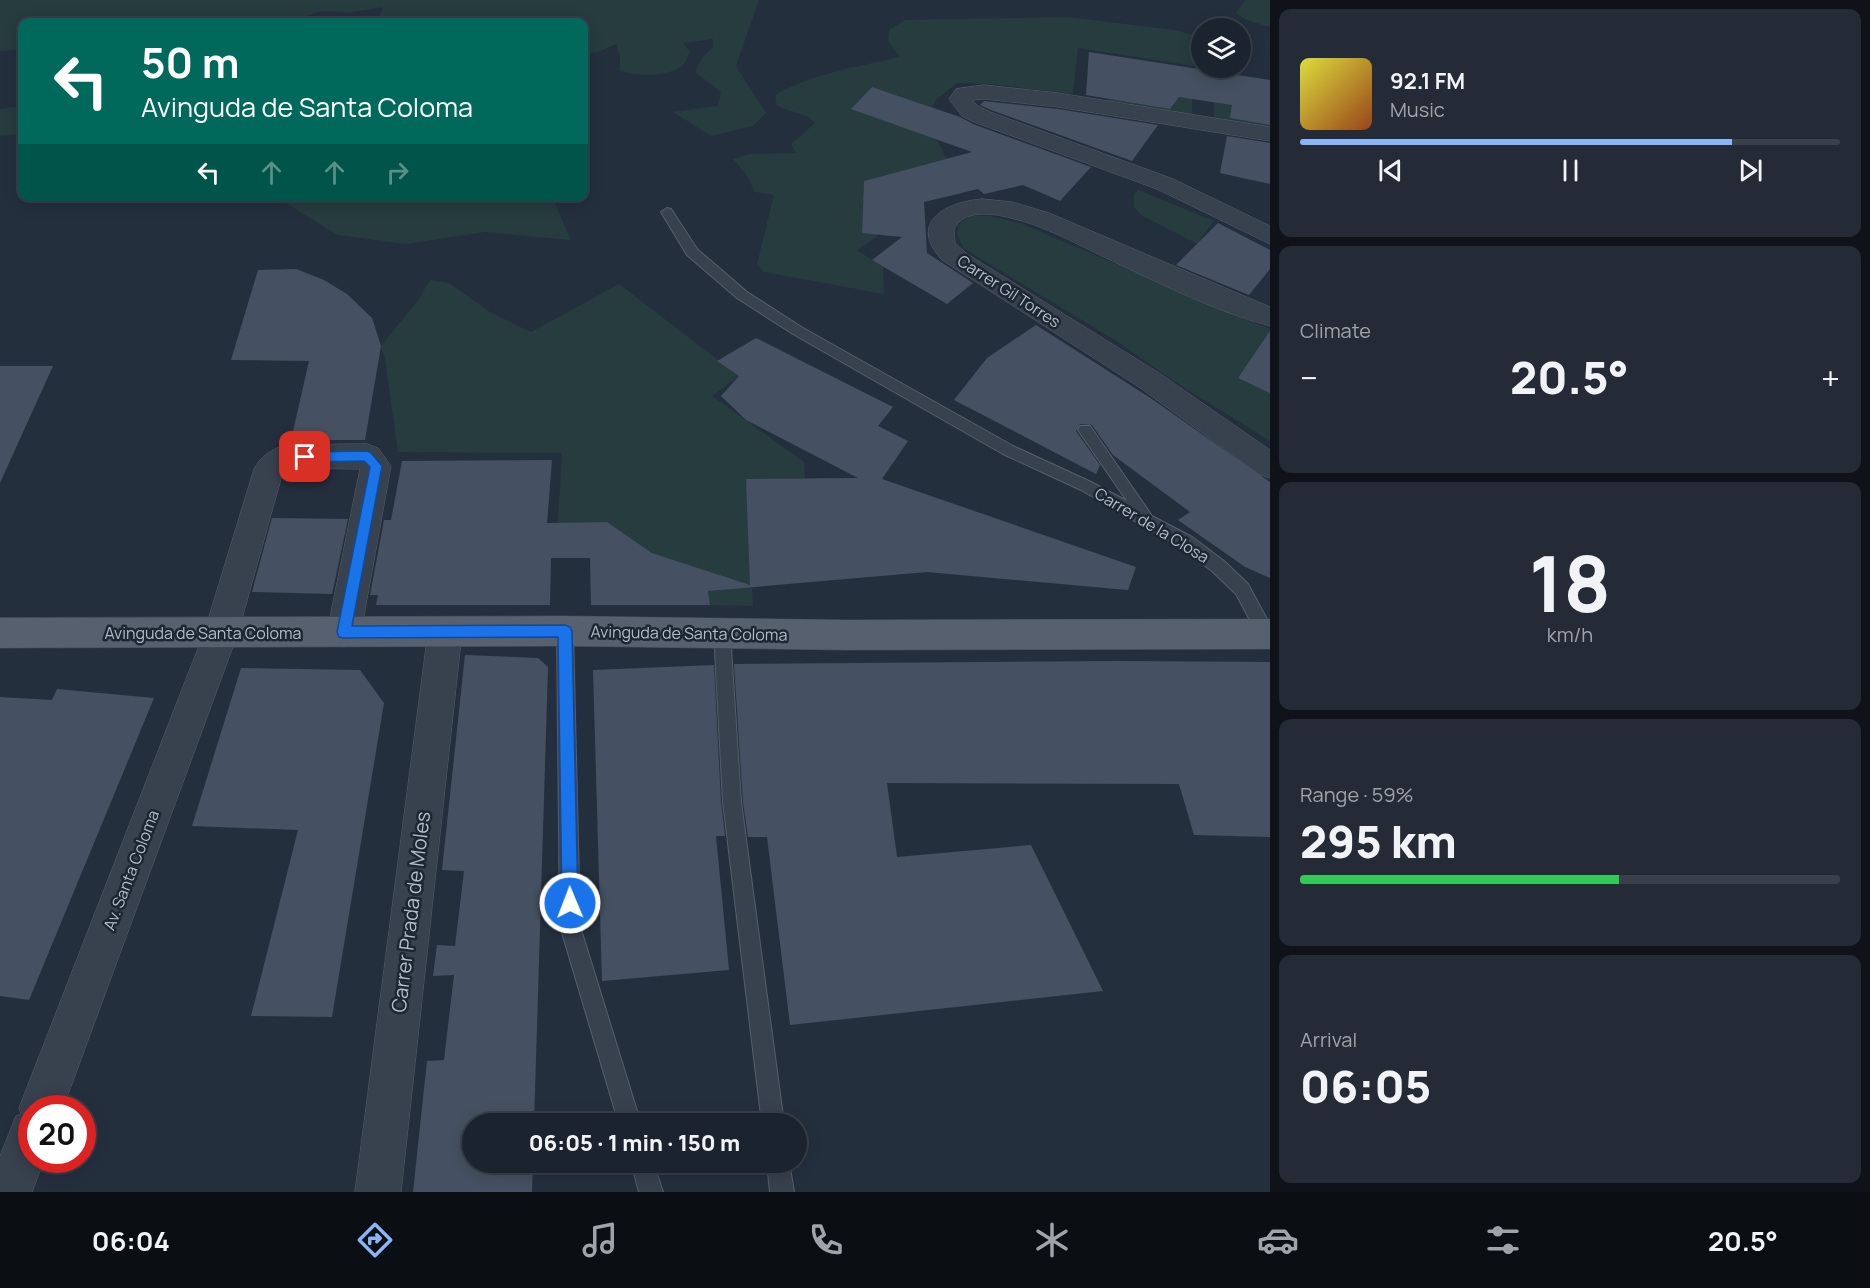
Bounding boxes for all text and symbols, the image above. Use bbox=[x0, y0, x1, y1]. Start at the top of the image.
map controls bbox=[1191, 18, 1251, 78]
button: layers bbox=[1191, 18, 1251, 78]
text: 50 m bbox=[141, 33, 239, 91]
icon: left bbox=[42, 42, 120, 120]
text: 92.1 FM bbox=[1390, 66, 1465, 96]
text: Avinguda de Santa Coloma bbox=[141, 88, 473, 125]
text: Music bbox=[1390, 96, 1445, 123]
icon: previous bbox=[1374, 154, 1407, 187]
icon: pause bbox=[1554, 154, 1587, 187]
icon: next bbox=[1734, 154, 1767, 187]
icon: left bbox=[192, 156, 225, 189]
icon: ahead bbox=[255, 156, 288, 189]
icon: ahead bbox=[318, 156, 351, 189]
icon: right bbox=[381, 156, 414, 189]
street label: Carrer Gil Torres bbox=[953, 249, 1065, 333]
text: Climate bbox=[1300, 317, 1371, 344]
text: 20.5° bbox=[1510, 346, 1629, 408]
text: − bbox=[1300, 355, 1318, 400]
text: + bbox=[1821, 355, 1840, 400]
pin bbox=[279, 431, 330, 482]
icon: arrive bbox=[288, 440, 321, 473]
street label: Carrer de la Closa bbox=[1091, 482, 1213, 568]
text: 18 bbox=[1529, 529, 1611, 635]
street label: Avinguda de Santa Coloma bbox=[590, 620, 788, 646]
text: km/h bbox=[1547, 621, 1593, 648]
street label: Avinguda de Santa Coloma bbox=[105, 622, 301, 644]
text: Range · 59% bbox=[1300, 781, 1414, 808]
street label: Av. Santa Coloma bbox=[98, 807, 164, 933]
street label: Carrer Prada de Moles bbox=[385, 810, 436, 1014]
text: 295 km bbox=[1300, 810, 1457, 872]
position arrow bbox=[538, 871, 602, 935]
text: Arrival bbox=[1300, 1026, 1357, 1053]
text: 06:05 bbox=[1300, 1055, 1431, 1117]
speed limit sign: 20 bbox=[18, 1095, 96, 1173]
text: 06:05 · 1 min · 150 m bbox=[529, 1128, 740, 1158]
icon: directions bbox=[354, 1219, 396, 1261]
icon: music bbox=[579, 1219, 621, 1261]
icon: phone bbox=[805, 1219, 847, 1261]
icon: climate bbox=[1031, 1219, 1073, 1261]
icon: car bbox=[1257, 1219, 1299, 1261]
icon: filters bbox=[1482, 1219, 1524, 1261]
text: 06:04 bbox=[92, 1222, 170, 1259]
text: 20.5° bbox=[1708, 1222, 1778, 1259]

